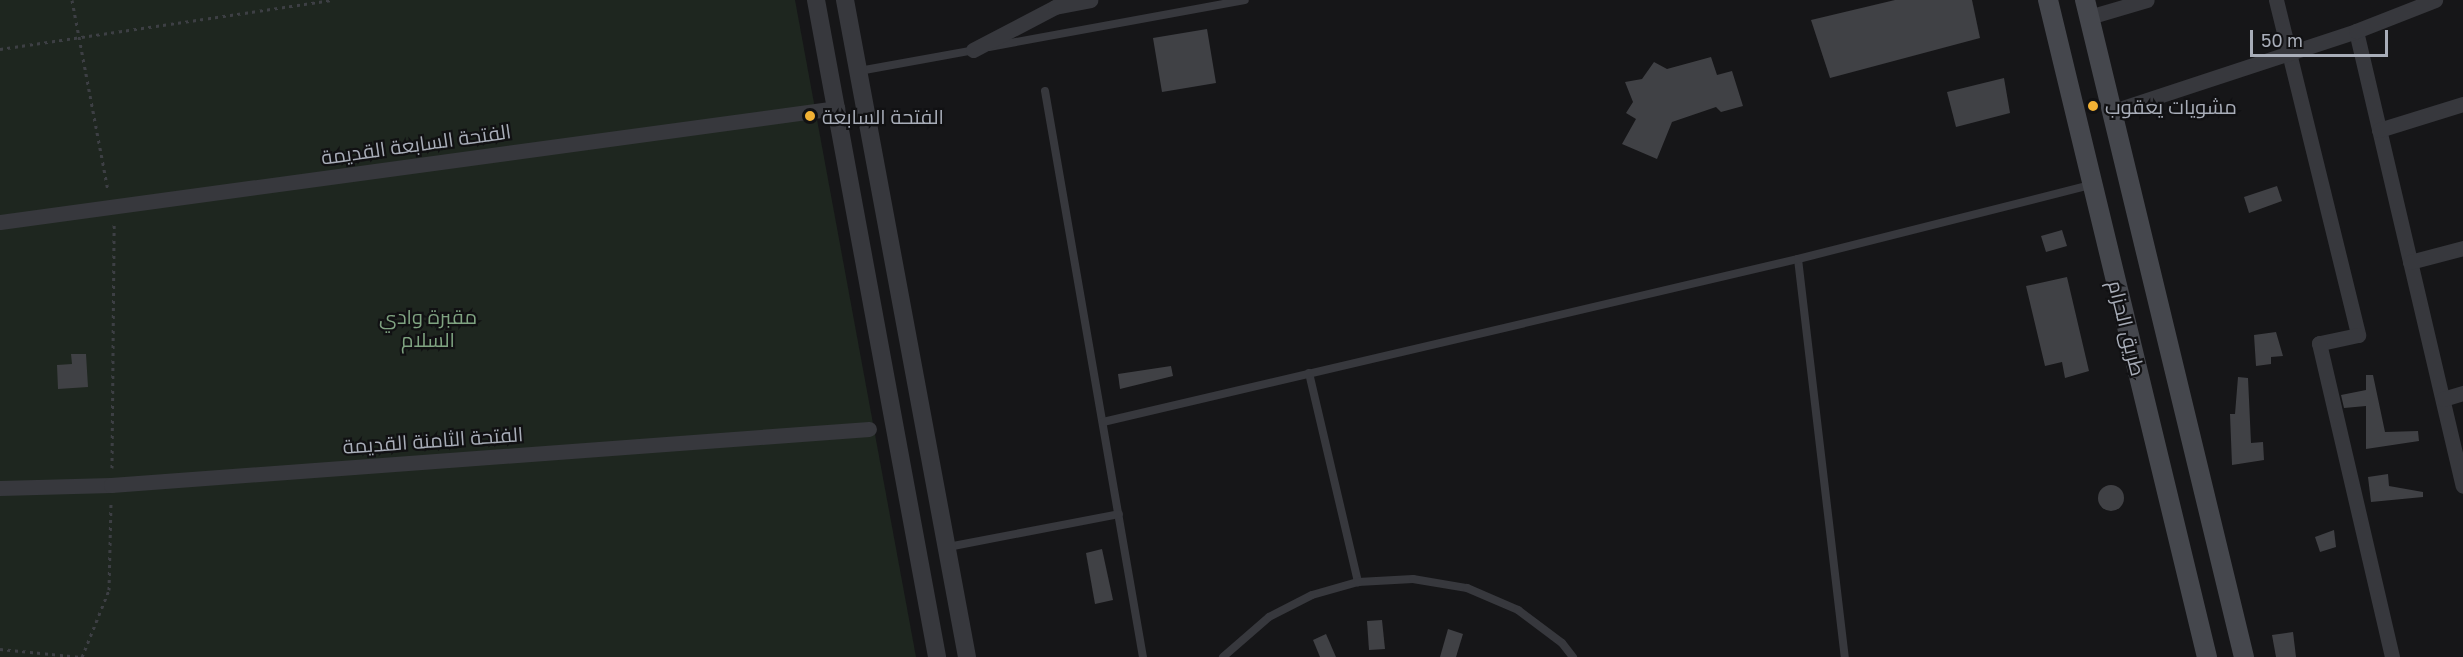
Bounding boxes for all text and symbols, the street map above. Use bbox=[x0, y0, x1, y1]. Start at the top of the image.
scale bar bbox=[2253, 18, 2391, 56]
text: 50 m bbox=[2261, 29, 2303, 51]
place label: مشويات يعقوب bbox=[2105, 94, 2237, 118]
marker: مشويات يعقوب bbox=[2086, 99, 2100, 113]
place label: الفتحة السابعة bbox=[822, 104, 944, 128]
marker: الفتحة السابعة bbox=[803, 109, 817, 123]
street label: الفتحة السابعة القديمة bbox=[320, 119, 512, 169]
street label: طريق الحزام bbox=[2104, 278, 2150, 378]
park label: مقبرة وادي السلام bbox=[379, 305, 477, 352]
street label: الفتحة الثامنة القديمة bbox=[342, 422, 524, 458]

